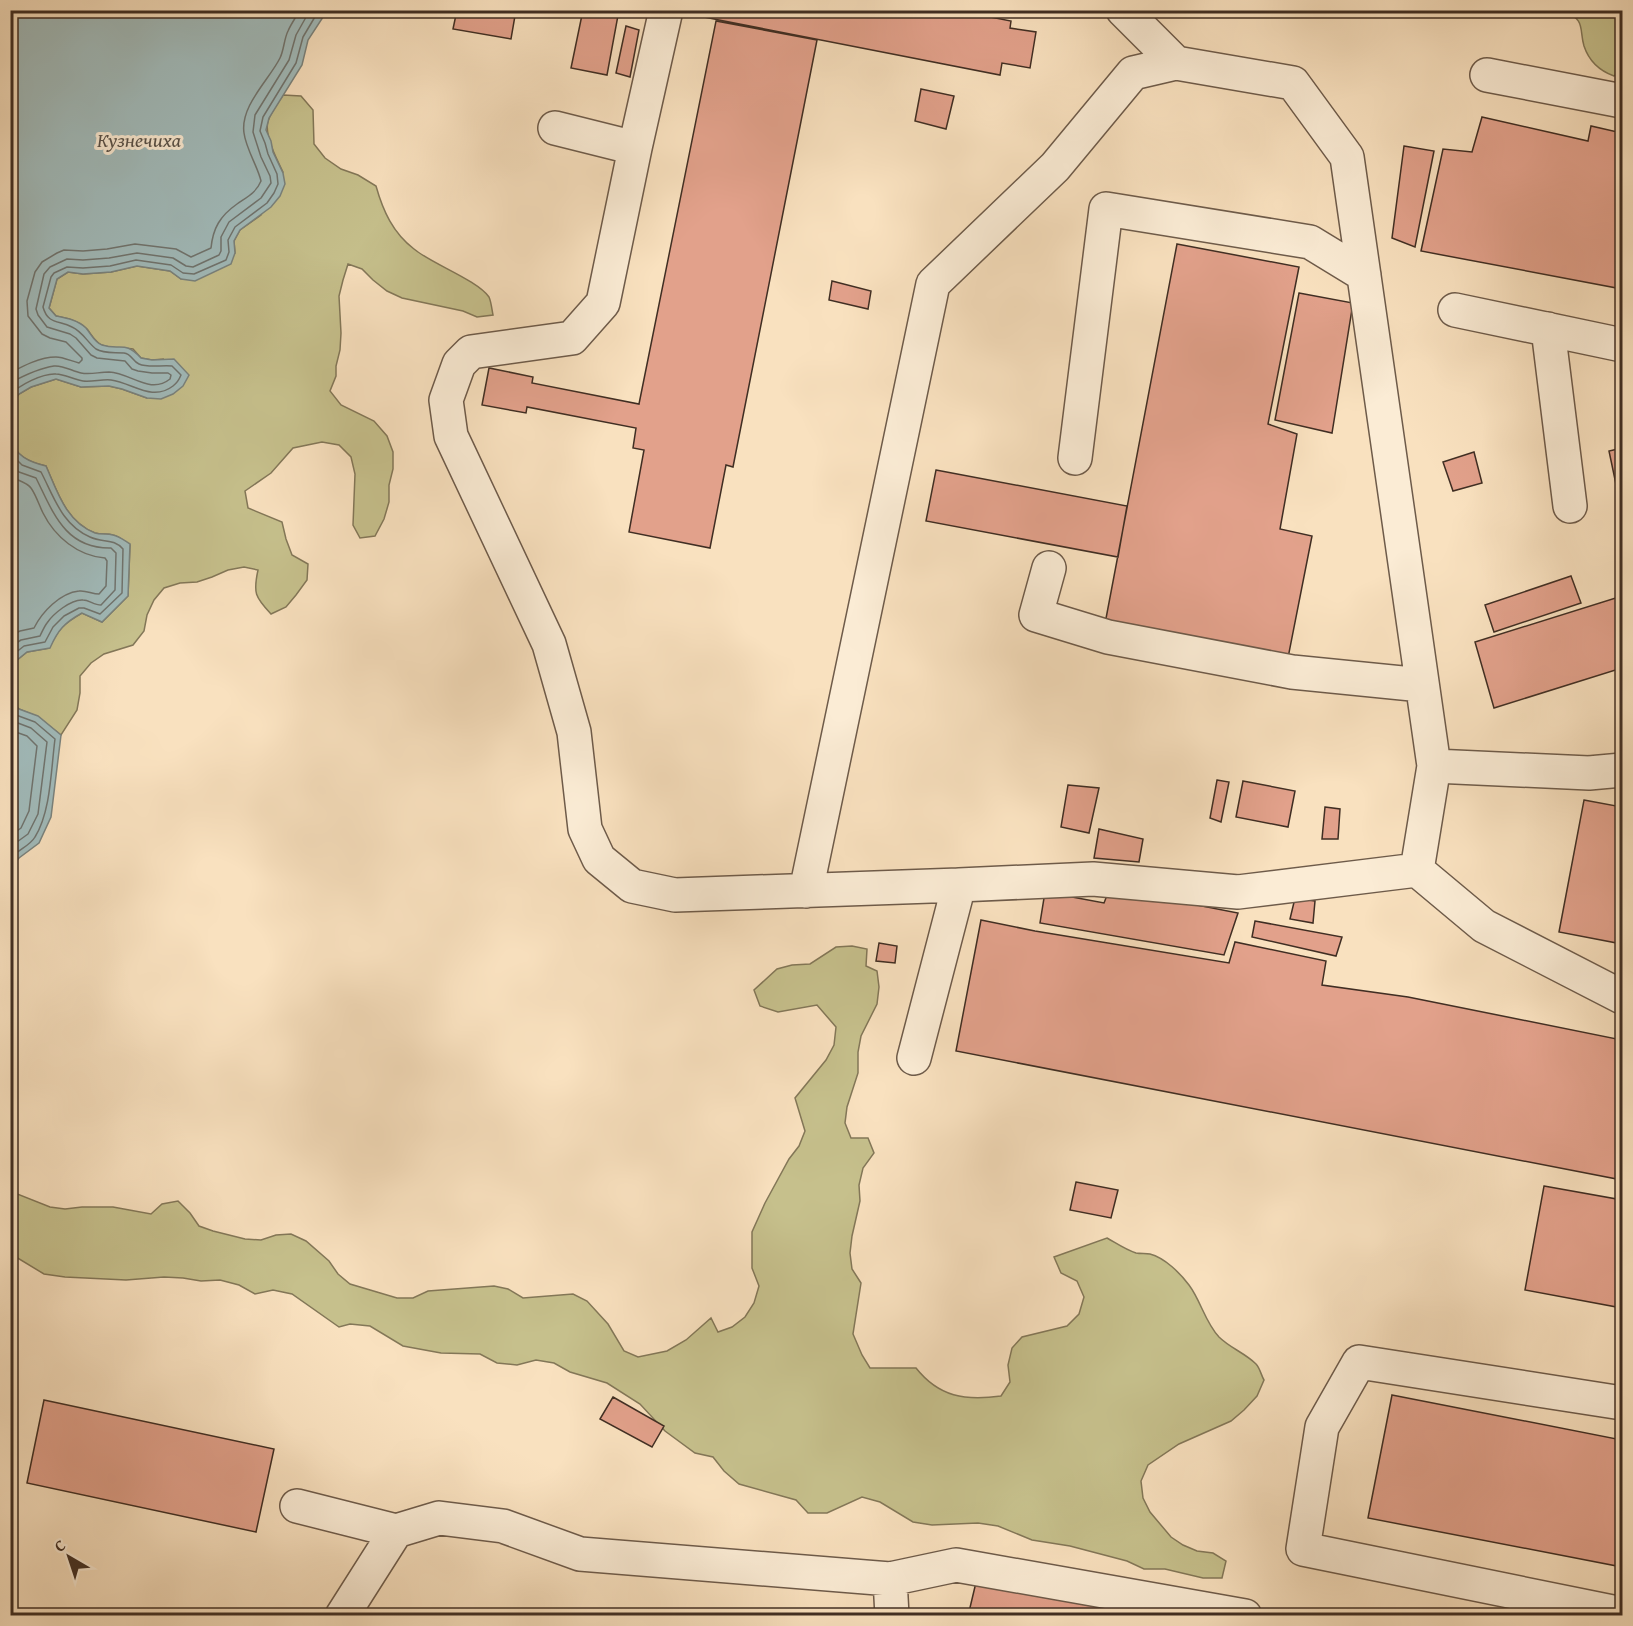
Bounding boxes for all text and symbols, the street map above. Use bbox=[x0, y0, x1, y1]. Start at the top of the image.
water label: Кузнечиха bbox=[97, 125, 182, 154]
north arrow bbox=[39, 1527, 99, 1587]
text: С bbox=[48, 1533, 71, 1558]

